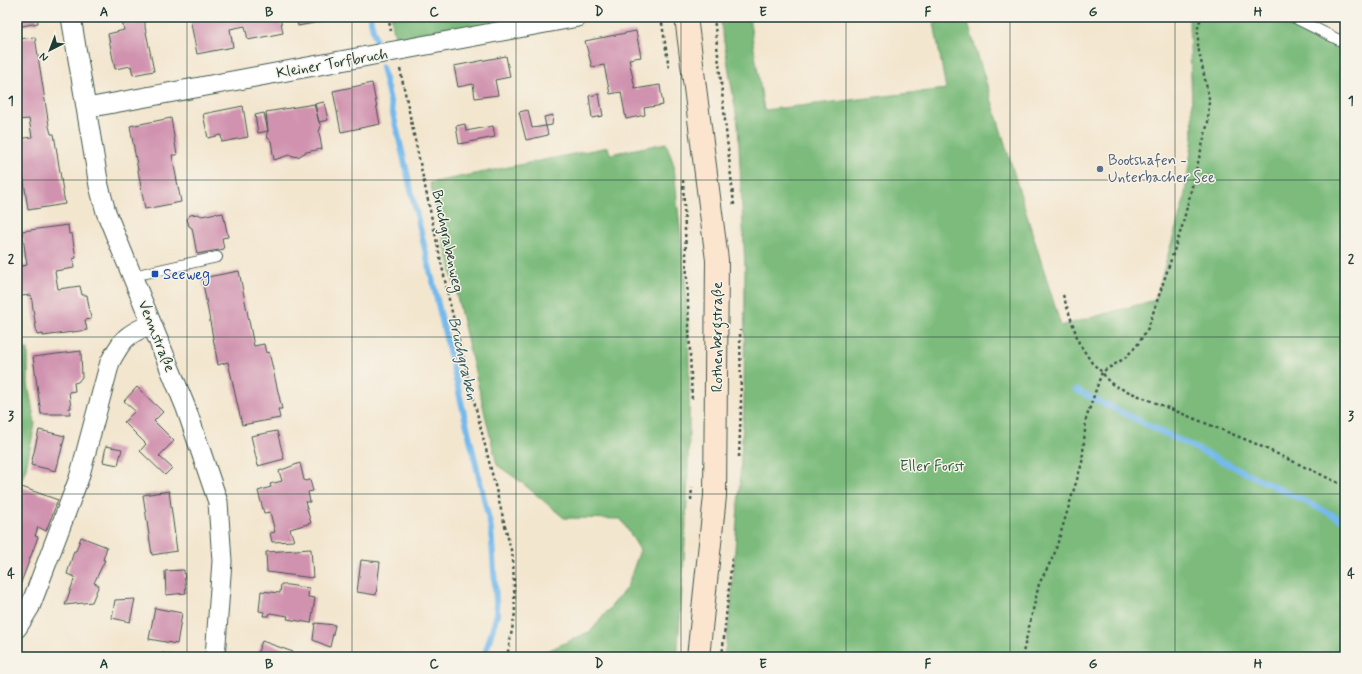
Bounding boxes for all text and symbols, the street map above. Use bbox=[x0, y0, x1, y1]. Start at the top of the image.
text: A bbox=[100, 4, 108, 21]
text: B bbox=[265, 4, 274, 21]
text: C bbox=[429, 4, 439, 21]
text: D bbox=[595, 4, 604, 21]
text: E bbox=[759, 4, 767, 21]
text: F bbox=[925, 4, 932, 21]
text: G bbox=[1089, 4, 1098, 21]
text: H bbox=[1254, 4, 1263, 21]
north arrow bbox=[30, 30, 70, 70]
street label: Kleiner Torfbruch bbox=[275, 44, 390, 84]
text: N bbox=[37, 49, 51, 64]
text: 1 bbox=[8, 93, 14, 110]
text: 1 bbox=[1348, 93, 1354, 110]
place label: Bootshafen - Unterbacher See bbox=[1108, 151, 1215, 188]
marker: Bootshafen - Unterbacher See bbox=[1095, 164, 1105, 174]
street label: Bruchgrabenweg bbox=[425, 188, 468, 295]
text: 2 bbox=[8, 251, 15, 268]
text: 2 bbox=[1348, 251, 1355, 268]
place label: Seeweg bbox=[163, 265, 210, 286]
marker: Seeweg bbox=[150, 269, 160, 279]
street label: Rothenbergstraße bbox=[708, 282, 729, 392]
street label: Vennstraße bbox=[133, 297, 180, 375]
water label: Bruchgraben bbox=[443, 315, 482, 402]
text: 3 bbox=[8, 408, 14, 425]
text: 3 bbox=[1348, 408, 1354, 425]
park label: Eller Forst bbox=[900, 457, 965, 477]
text: 4 bbox=[7, 566, 15, 583]
text: 4 bbox=[1347, 566, 1355, 583]
text: A bbox=[100, 656, 108, 673]
text: B bbox=[265, 656, 274, 673]
text: C bbox=[429, 656, 439, 673]
text: D bbox=[595, 656, 604, 673]
text: E bbox=[759, 656, 767, 673]
text: F bbox=[925, 656, 932, 673]
text: G bbox=[1089, 656, 1098, 673]
text: H bbox=[1254, 656, 1263, 673]

